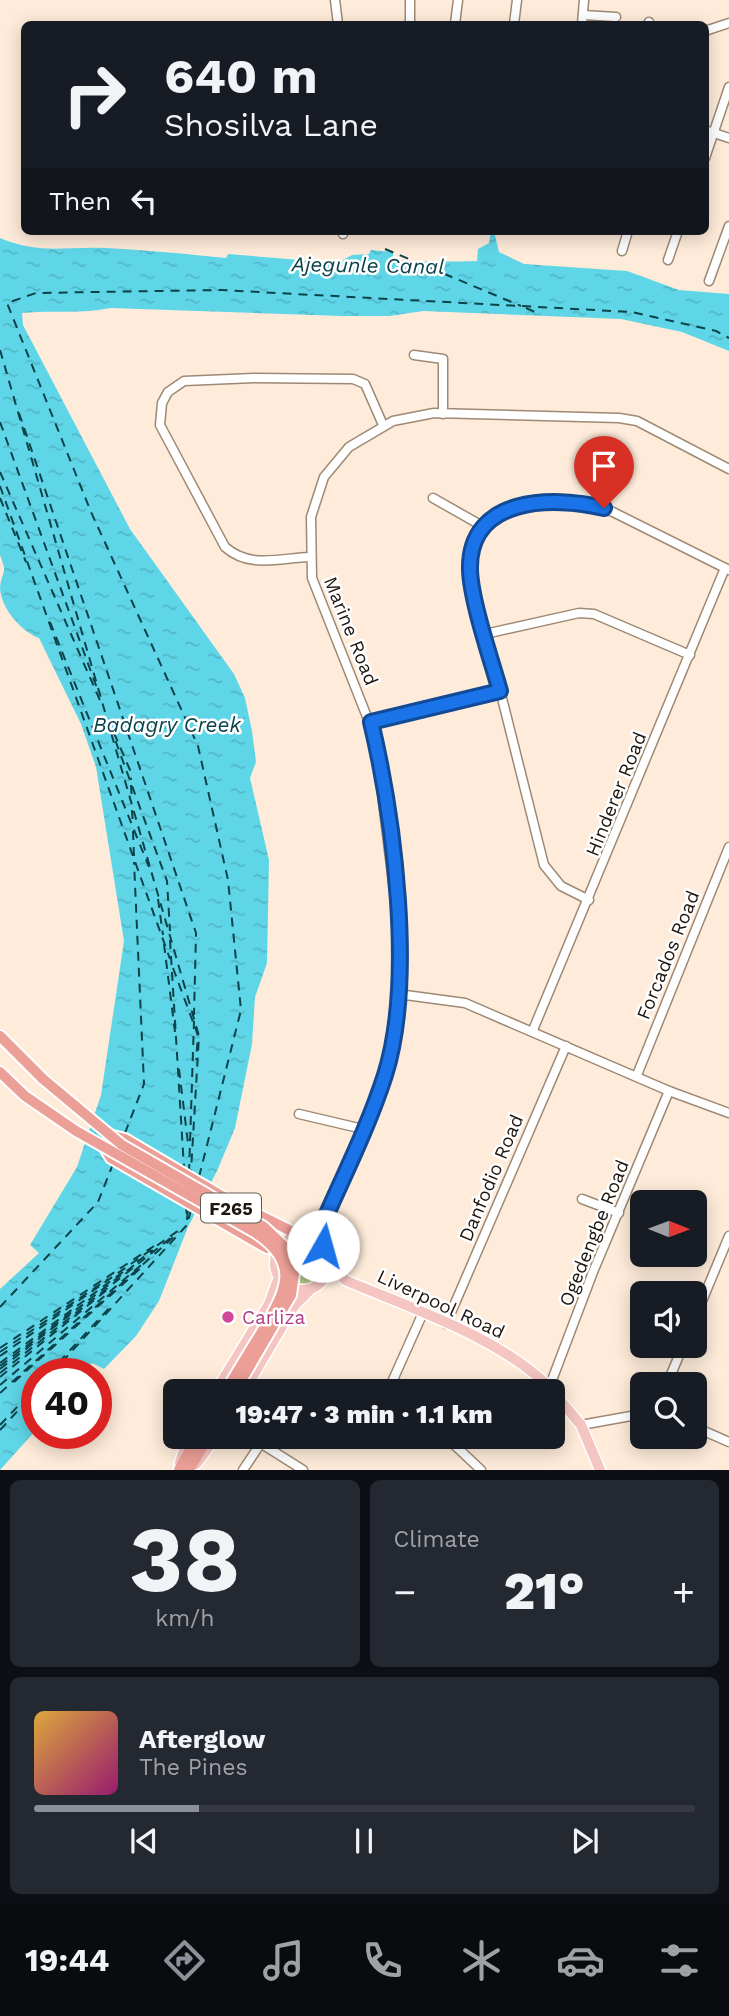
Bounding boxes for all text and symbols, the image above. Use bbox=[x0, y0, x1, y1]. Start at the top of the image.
text: 640 m bbox=[164, 47, 318, 105]
icon: right bbox=[49, 49, 140, 140]
text: Shosilva Lane bbox=[164, 106, 378, 144]
icon: left bbox=[125, 182, 163, 220]
text: Then bbox=[49, 186, 111, 216]
water label: Ajegunle Canal bbox=[290, 251, 445, 279]
pin bbox=[574, 436, 634, 508]
icon: arrive bbox=[585, 447, 623, 485]
street label: Marine Road bbox=[319, 573, 383, 689]
water label: Badagry Creek bbox=[93, 712, 241, 737]
street label: Hinderer Road bbox=[581, 728, 651, 860]
street label: Forcados Road bbox=[632, 887, 704, 1023]
street label: Danfodio Road bbox=[454, 1111, 528, 1245]
street label: Ogedengbe Road bbox=[554, 1156, 634, 1310]
north arrow bbox=[630, 1190, 707, 1267]
map controls bbox=[630, 1190, 707, 1449]
road number: F265 bbox=[201, 1194, 261, 1223]
position arrow bbox=[286, 1209, 360, 1283]
street label: Liverpool Road bbox=[374, 1264, 508, 1344]
button: sound bbox=[630, 1281, 707, 1358]
place label: Carliza bbox=[242, 1306, 306, 1329]
marker: Carliza bbox=[220, 1309, 236, 1325]
speed limit sign: 40 bbox=[21, 1358, 112, 1449]
button: search bbox=[630, 1372, 707, 1449]
text: 19:47 · 3 min · 1.1 km bbox=[235, 1399, 493, 1429]
text: 38 bbox=[129, 1506, 240, 1613]
text: Climate bbox=[394, 1526, 480, 1553]
text: 21° bbox=[504, 1561, 585, 1622]
text: − bbox=[394, 1570, 416, 1614]
text: + bbox=[672, 1570, 695, 1614]
text: km/h bbox=[155, 1605, 214, 1632]
text: Afterglow bbox=[139, 1724, 265, 1754]
text: The Pines bbox=[139, 1754, 248, 1781]
icon: previous bbox=[125, 1822, 163, 1860]
icon: pause bbox=[345, 1822, 383, 1860]
icon: next bbox=[566, 1822, 604, 1860]
icon: directions bbox=[160, 1936, 209, 1985]
icon: music bbox=[259, 1936, 308, 1985]
icon: phone bbox=[358, 1936, 407, 1985]
icon: climate bbox=[457, 1936, 506, 1985]
icon: car bbox=[556, 1936, 605, 1985]
icon: filters bbox=[655, 1936, 704, 1985]
text: 19:44 bbox=[25, 1941, 110, 1979]

